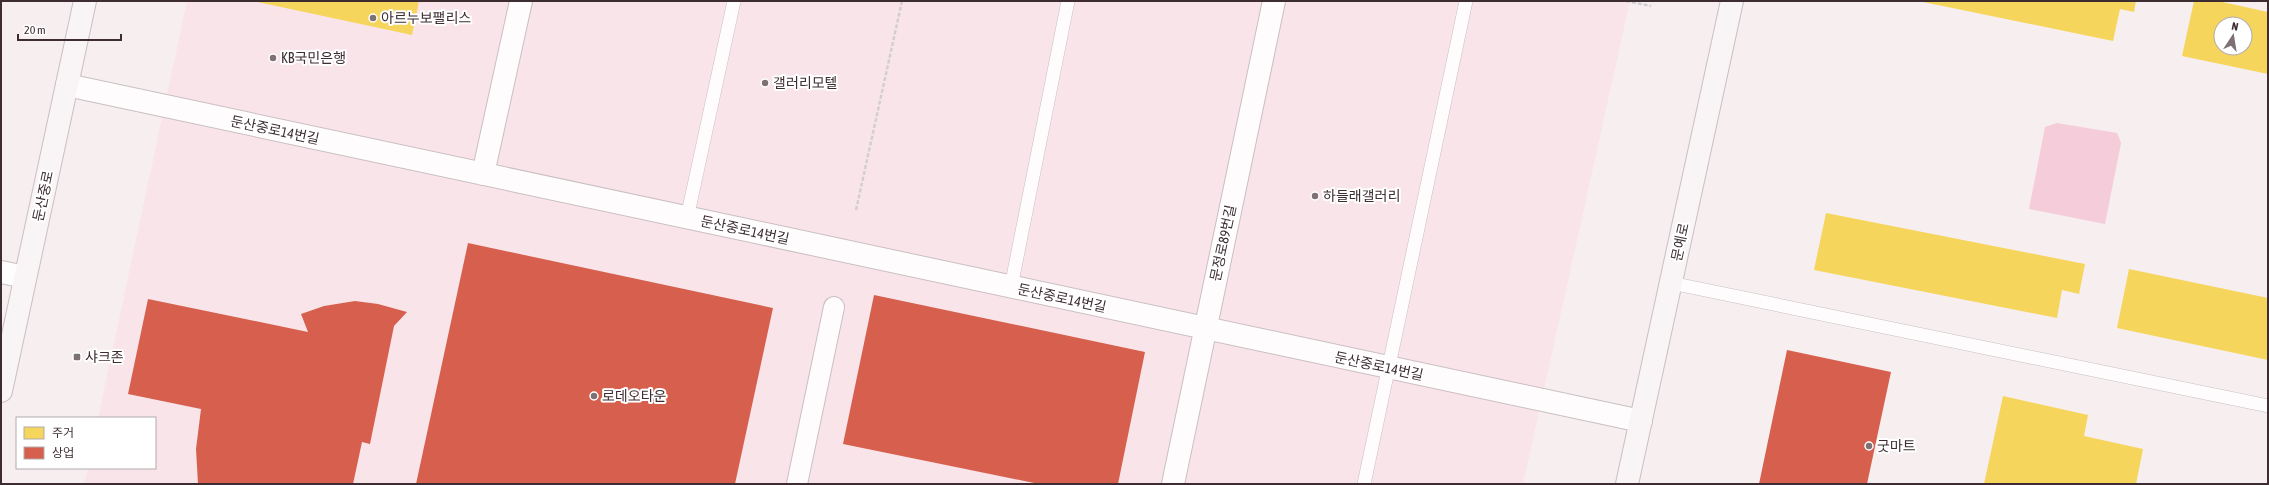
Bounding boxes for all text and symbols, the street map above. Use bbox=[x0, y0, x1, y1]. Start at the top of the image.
place label: 아르누보팰리스 bbox=[381, 10, 471, 26]
marker: 아르누보팰리스 bbox=[368, 13, 378, 23]
scale bar bbox=[18, 16, 121, 42]
north arrow bbox=[2213, 16, 2253, 56]
text: N bbox=[2231, 20, 2240, 33]
text: 20 m bbox=[24, 23, 46, 37]
place label: KB국민은행 bbox=[281, 50, 346, 66]
marker: KB국민은행 bbox=[268, 53, 278, 63]
place label: 갤러리모텔 bbox=[773, 75, 837, 91]
marker: 갤러리모텔 bbox=[760, 78, 770, 88]
street label: 둔산중로14번길 bbox=[229, 113, 321, 147]
street label: 둔산중로 bbox=[30, 169, 56, 223]
place label: 하들래갤러리 bbox=[1323, 188, 1400, 204]
marker: 하들래갤러리 bbox=[1310, 191, 1320, 201]
street label: 문정로89번길 bbox=[1207, 203, 1239, 283]
street label: 둔산중로14번길 bbox=[699, 213, 791, 247]
street label: 문예로 bbox=[1668, 221, 1692, 263]
street label: 둔산중로14번길 bbox=[1016, 281, 1108, 315]
place label: 샤크존 bbox=[85, 349, 124, 365]
street label: 둔산중로14번길 bbox=[1333, 349, 1425, 383]
marker: 샤크존 bbox=[72, 352, 82, 362]
place label: 로데오타운 bbox=[602, 388, 667, 404]
marker: 로데오타운 bbox=[589, 391, 599, 401]
legend bbox=[16, 417, 156, 469]
text: 주거 bbox=[52, 426, 74, 440]
place label: 굿마트 bbox=[1877, 438, 1916, 454]
marker: 굿마트 bbox=[1864, 441, 1874, 451]
text: 상업 bbox=[52, 446, 74, 460]

